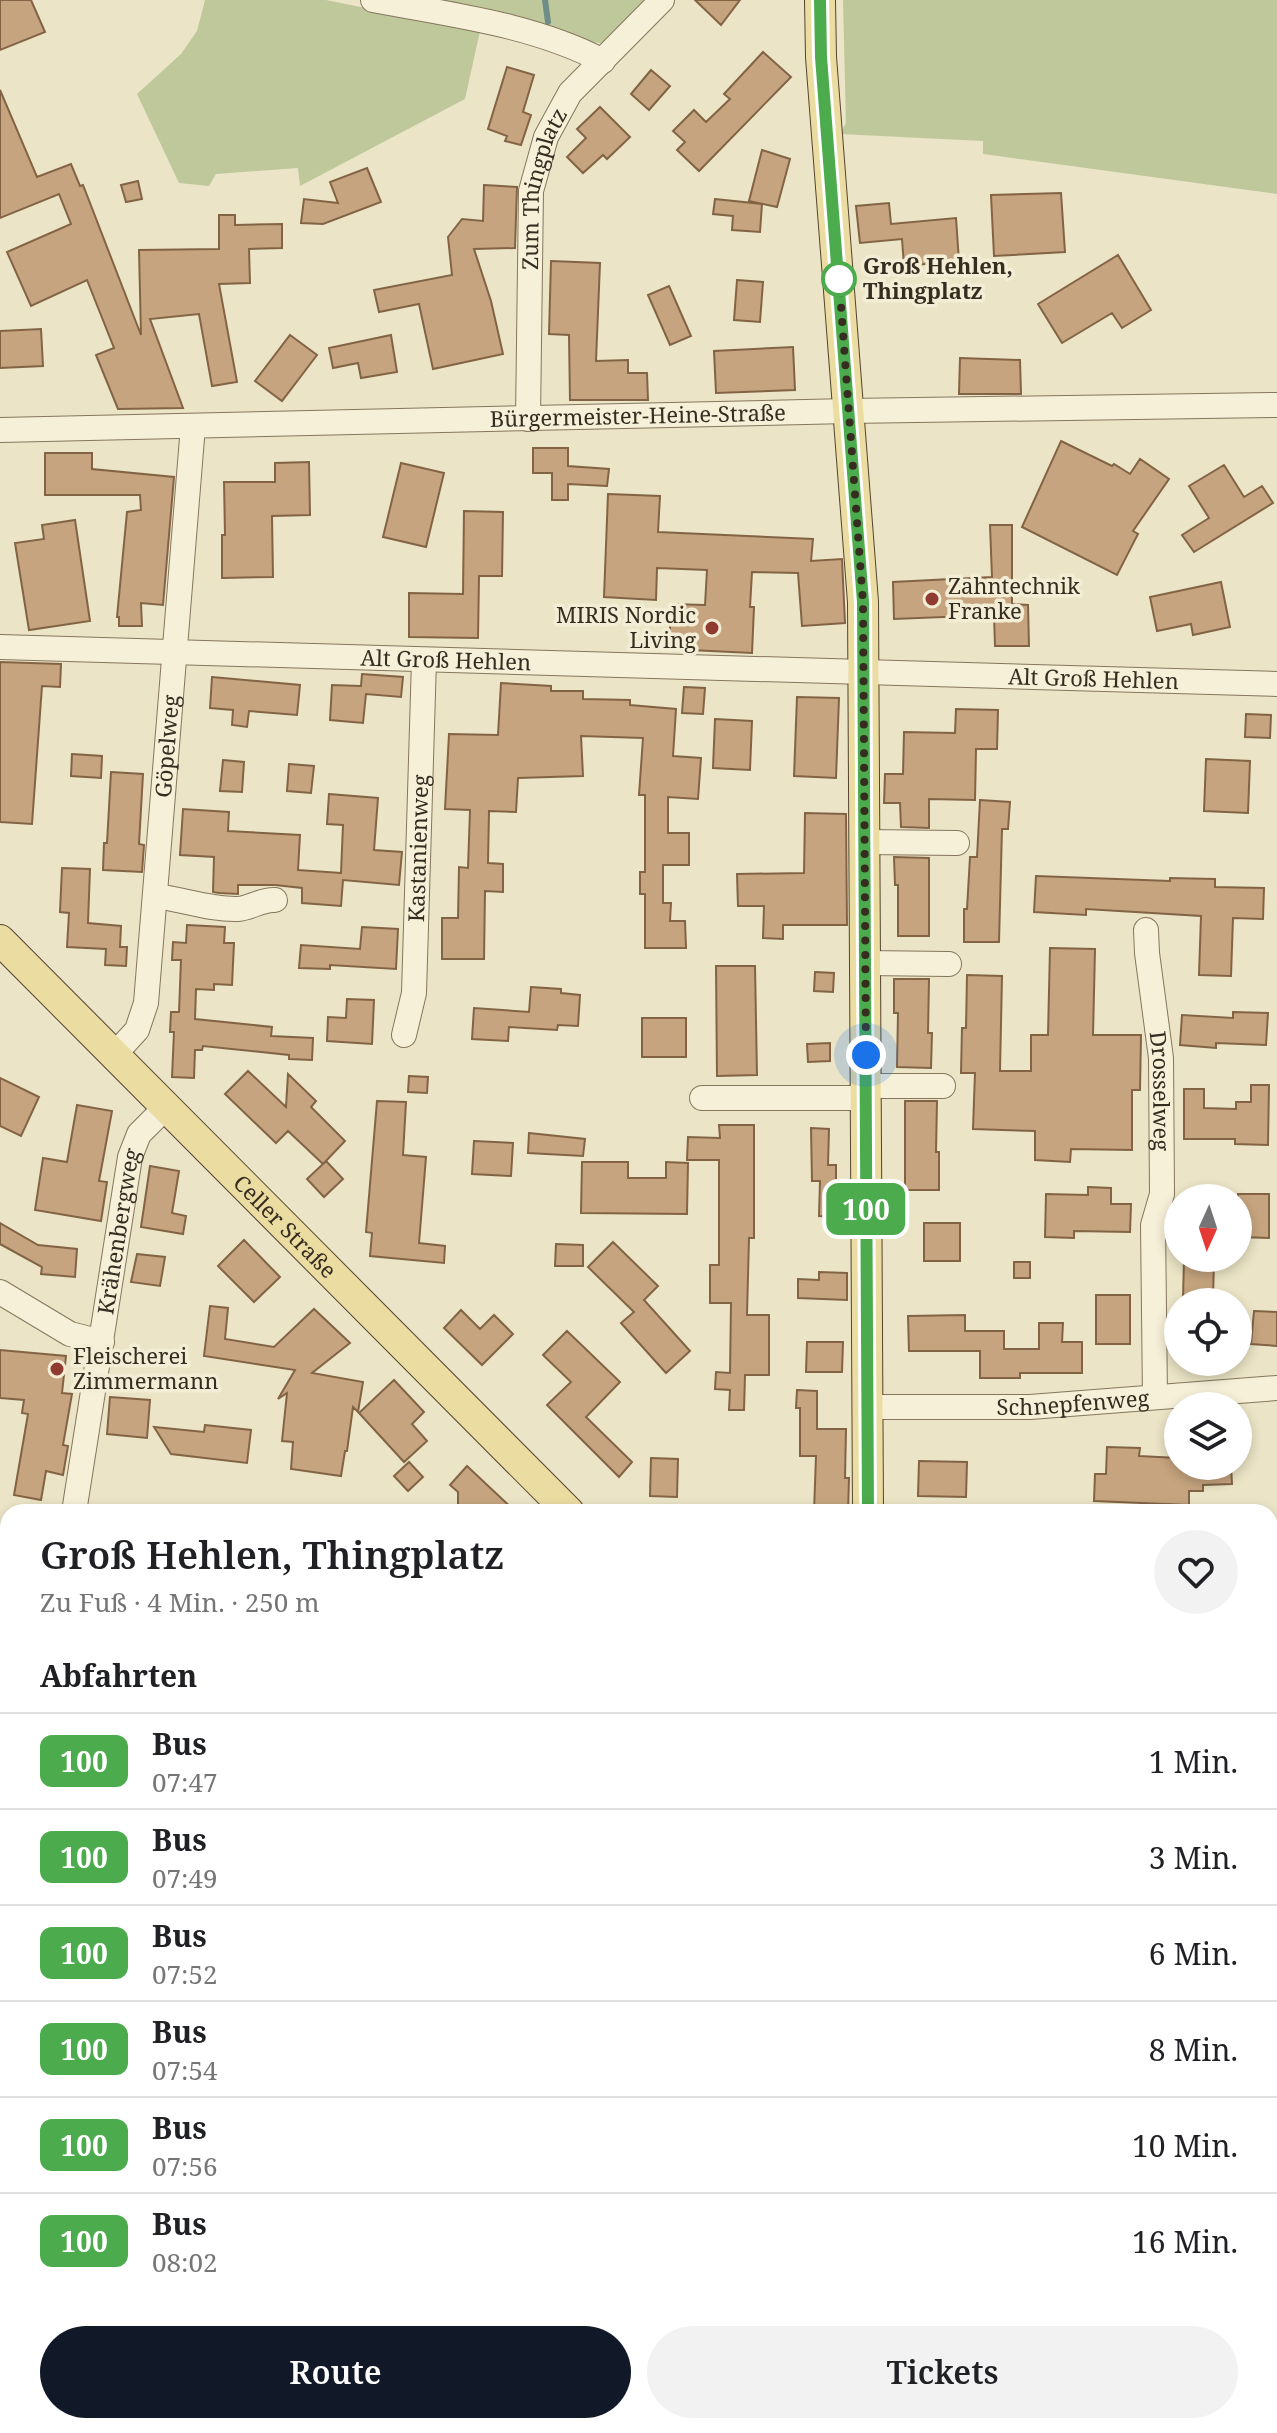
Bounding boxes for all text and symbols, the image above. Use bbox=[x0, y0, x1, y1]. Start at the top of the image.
street label: Zum Thingplatz bbox=[514, 102, 573, 270]
place label: Groß Hehlen, Thingplatz bbox=[863, 250, 1013, 305]
marker: Groß Hehlen, Thingplatz bbox=[822, 262, 856, 296]
street label: Bürgermeister-Heine-Straße bbox=[489, 396, 786, 433]
place label: Zahntechnik Franke bbox=[948, 570, 1080, 625]
marker: Zahntechnik Franke bbox=[923, 590, 941, 608]
place label: MIRIS Nordic Living bbox=[556, 599, 696, 654]
marker: MIRIS Nordic Living bbox=[703, 619, 721, 637]
street label: Alt Groß Hehlen bbox=[360, 641, 532, 676]
street label: Alt Groß Hehlen bbox=[1008, 660, 1179, 695]
street label: Göpelweg bbox=[147, 693, 185, 799]
street label: Kastanienweg bbox=[400, 774, 435, 922]
street label: Drosselweg bbox=[1144, 1029, 1178, 1151]
your location bbox=[846, 1035, 886, 1075]
street label: Krähenbergweg bbox=[89, 1143, 146, 1317]
street label: Celler Straße bbox=[227, 1167, 344, 1284]
line badge: 100 bbox=[820, 1183, 912, 1235]
north arrow bbox=[1164, 1184, 1252, 1272]
map controls bbox=[1164, 1184, 1252, 1480]
text: 100 bbox=[842, 1190, 890, 1228]
button: locate bbox=[1164, 1288, 1252, 1376]
place label: Fleischerei Zimmermann bbox=[73, 1340, 218, 1395]
marker: Fleischerei Zimmermann bbox=[48, 1360, 66, 1378]
street label: Schnepfenweg bbox=[997, 1382, 1150, 1421]
button: layers bbox=[1164, 1392, 1252, 1480]
text: Groß Hehlen, Thingplatz bbox=[40, 1528, 504, 1580]
button: heart bbox=[1154, 1530, 1238, 1614]
text: Zu Fuß · 4 Min. · 250 m bbox=[40, 1584, 320, 1620]
text: Abfahrten bbox=[40, 1655, 197, 1696]
text: Bus bbox=[152, 1723, 207, 1764]
text: 1 Min. bbox=[1149, 1741, 1238, 1782]
text: 100 bbox=[60, 1742, 108, 1780]
text: 07:47 bbox=[152, 1764, 218, 1800]
text: Bus bbox=[152, 1819, 207, 1860]
text: 3 Min. bbox=[1149, 1837, 1238, 1878]
text: 100 bbox=[60, 1838, 108, 1876]
text: 07:49 bbox=[152, 1860, 218, 1896]
text: Bus bbox=[152, 1915, 207, 1956]
text: 6 Min. bbox=[1149, 1933, 1238, 1974]
text: 100 bbox=[60, 1934, 108, 1972]
text: 07:52 bbox=[152, 1956, 218, 1992]
text: Bus bbox=[152, 2011, 207, 2052]
text: 8 Min. bbox=[1149, 2029, 1238, 2070]
text: 100 bbox=[60, 2030, 108, 2068]
text: 07:54 bbox=[152, 2052, 218, 2088]
text: Bus bbox=[152, 2107, 207, 2148]
text: 10 Min. bbox=[1132, 2125, 1238, 2166]
text: 100 bbox=[60, 2126, 108, 2164]
text: 07:56 bbox=[152, 2148, 218, 2184]
text: Bus bbox=[152, 2203, 207, 2244]
text: 16 Min. bbox=[1132, 2221, 1238, 2262]
text: 100 bbox=[60, 2222, 108, 2260]
text: 08:02 bbox=[152, 2244, 218, 2280]
button: Route bbox=[40, 2326, 631, 2418]
button: Tickets bbox=[647, 2326, 1238, 2418]

